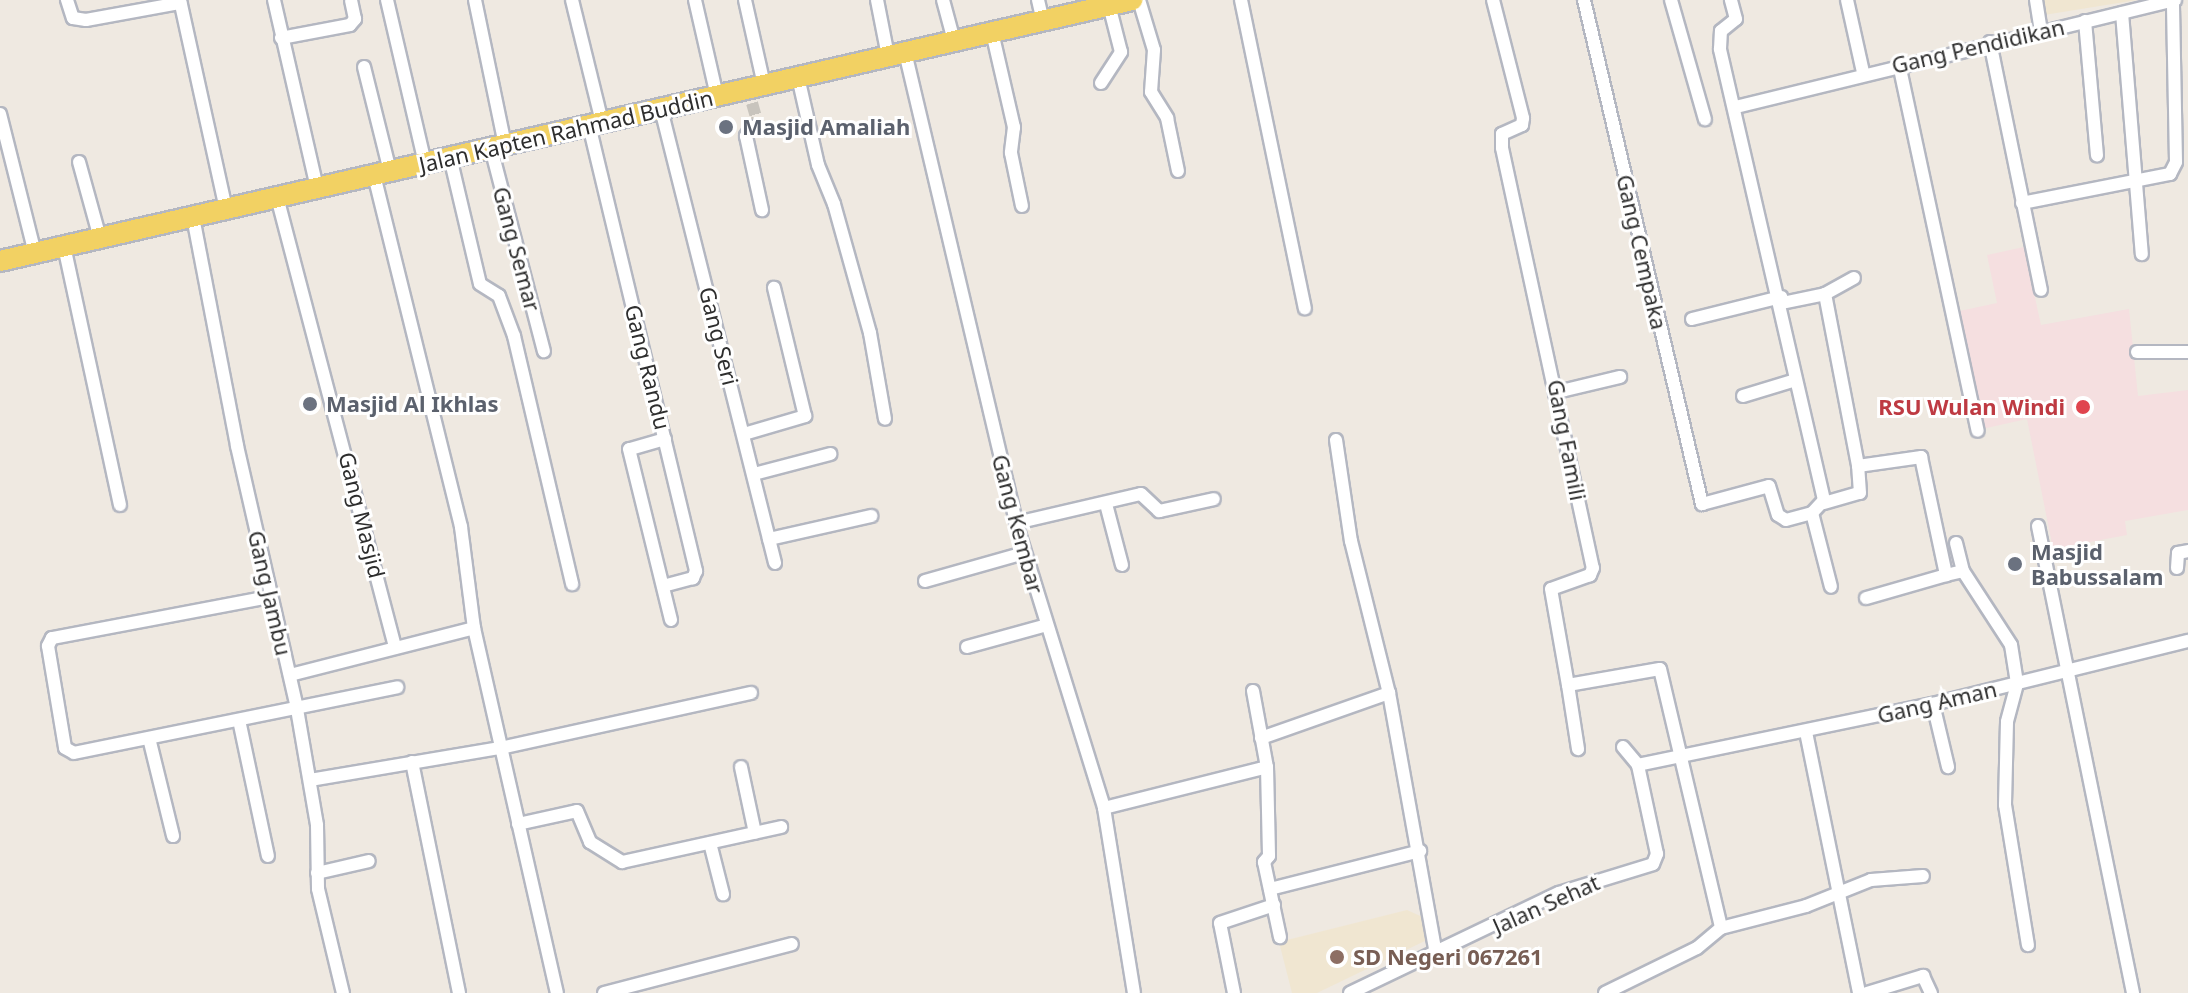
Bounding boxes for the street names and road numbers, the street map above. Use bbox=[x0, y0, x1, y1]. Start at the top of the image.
street label: Gang Pendidikan bbox=[1889, 13, 2067, 79]
street label: Jalan Kapten Rahmad Buddin bbox=[416, 84, 716, 178]
street label: Gang Cempaka bbox=[1611, 172, 1673, 332]
street label: Gang Semar bbox=[488, 184, 546, 314]
street label: Gang Seri bbox=[694, 284, 744, 388]
street label: Gang Randu bbox=[620, 302, 676, 432]
street label: Gang Famili bbox=[1542, 377, 1592, 503]
street label: Gang Masjid bbox=[334, 449, 390, 581]
street label: Gang Kembar bbox=[987, 452, 1049, 596]
street label: Gang Jambu bbox=[243, 528, 297, 658]
street label: Gang Aman bbox=[1875, 675, 1999, 729]
street label: Jalan Sehat bbox=[1489, 869, 1603, 939]

